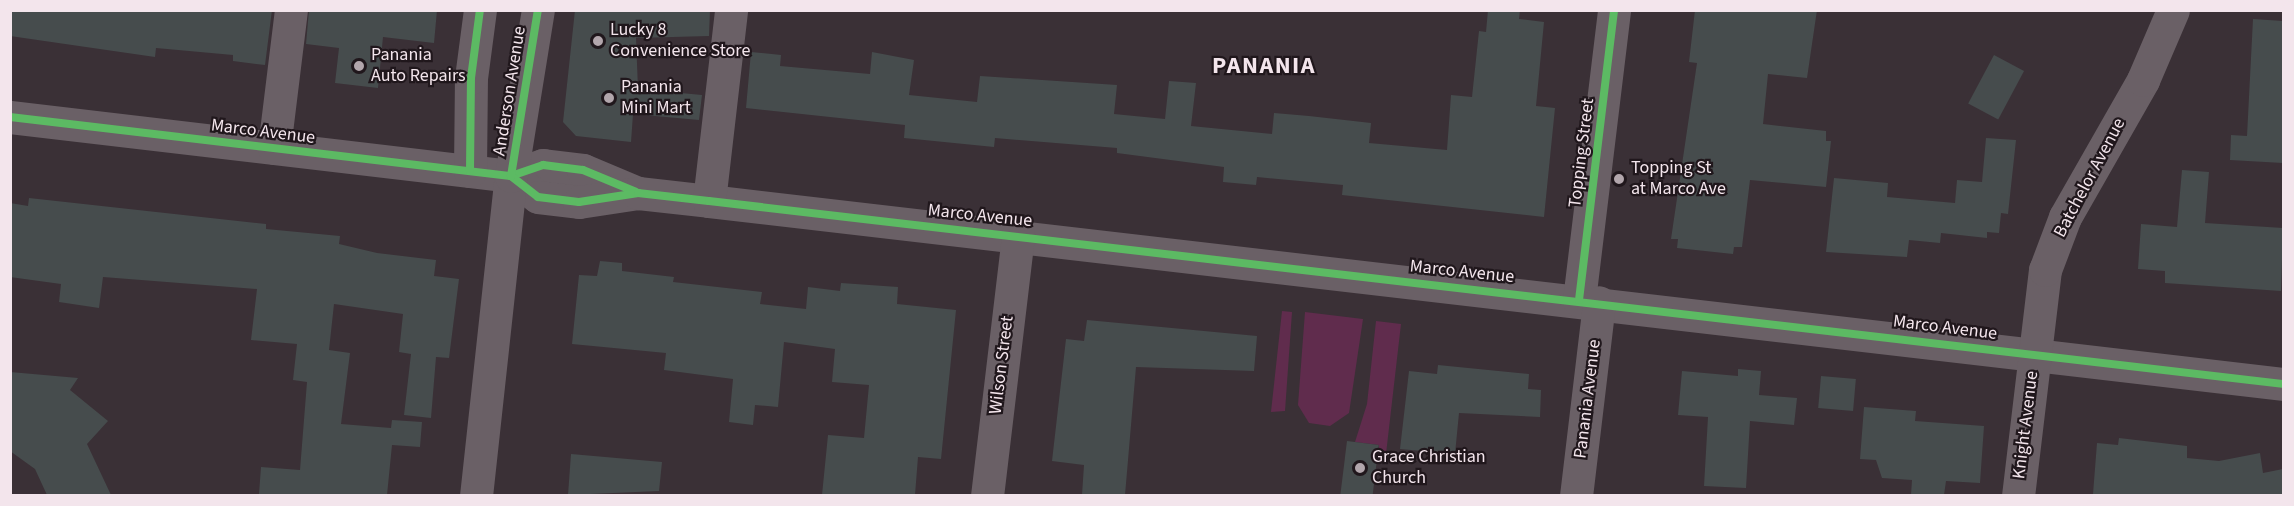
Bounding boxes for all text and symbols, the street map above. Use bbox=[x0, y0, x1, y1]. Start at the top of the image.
place label: Lucky 8 Convenience Store bbox=[610, 20, 750, 63]
street label: Anderson Avenue bbox=[489, 25, 531, 157]
marker: Lucky 8 Convenience Store bbox=[591, 34, 605, 48]
place label: Panania Auto Repairs bbox=[371, 45, 466, 88]
district label: PANANIA bbox=[1212, 52, 1316, 80]
marker: Panania Auto Repairs bbox=[352, 59, 366, 73]
place label: Panania Mini Mart bbox=[621, 77, 691, 119]
marker: Panania Mini Mart bbox=[602, 91, 616, 105]
street label: Topping Street bbox=[1565, 97, 1599, 209]
street label: Marco Avenue bbox=[210, 115, 316, 149]
street label: Batchelor Avenue bbox=[2050, 115, 2130, 241]
place label: Topping St at Marco Ave bbox=[1631, 158, 1726, 201]
marker: Topping St at Marco Ave bbox=[1612, 172, 1626, 186]
street label: Marco Avenue bbox=[927, 200, 1033, 232]
street label: Marco Avenue bbox=[1409, 256, 1515, 288]
street label: Marco Avenue bbox=[1892, 311, 1998, 345]
street label: Wilson Street bbox=[985, 315, 1019, 415]
street label: Panania Avenue bbox=[1570, 338, 1606, 460]
street label: Knight Avenue bbox=[2009, 370, 2043, 480]
place label: Grace Christian Church bbox=[1372, 447, 1486, 490]
marker: Grace Christian Church bbox=[1353, 461, 1367, 475]

